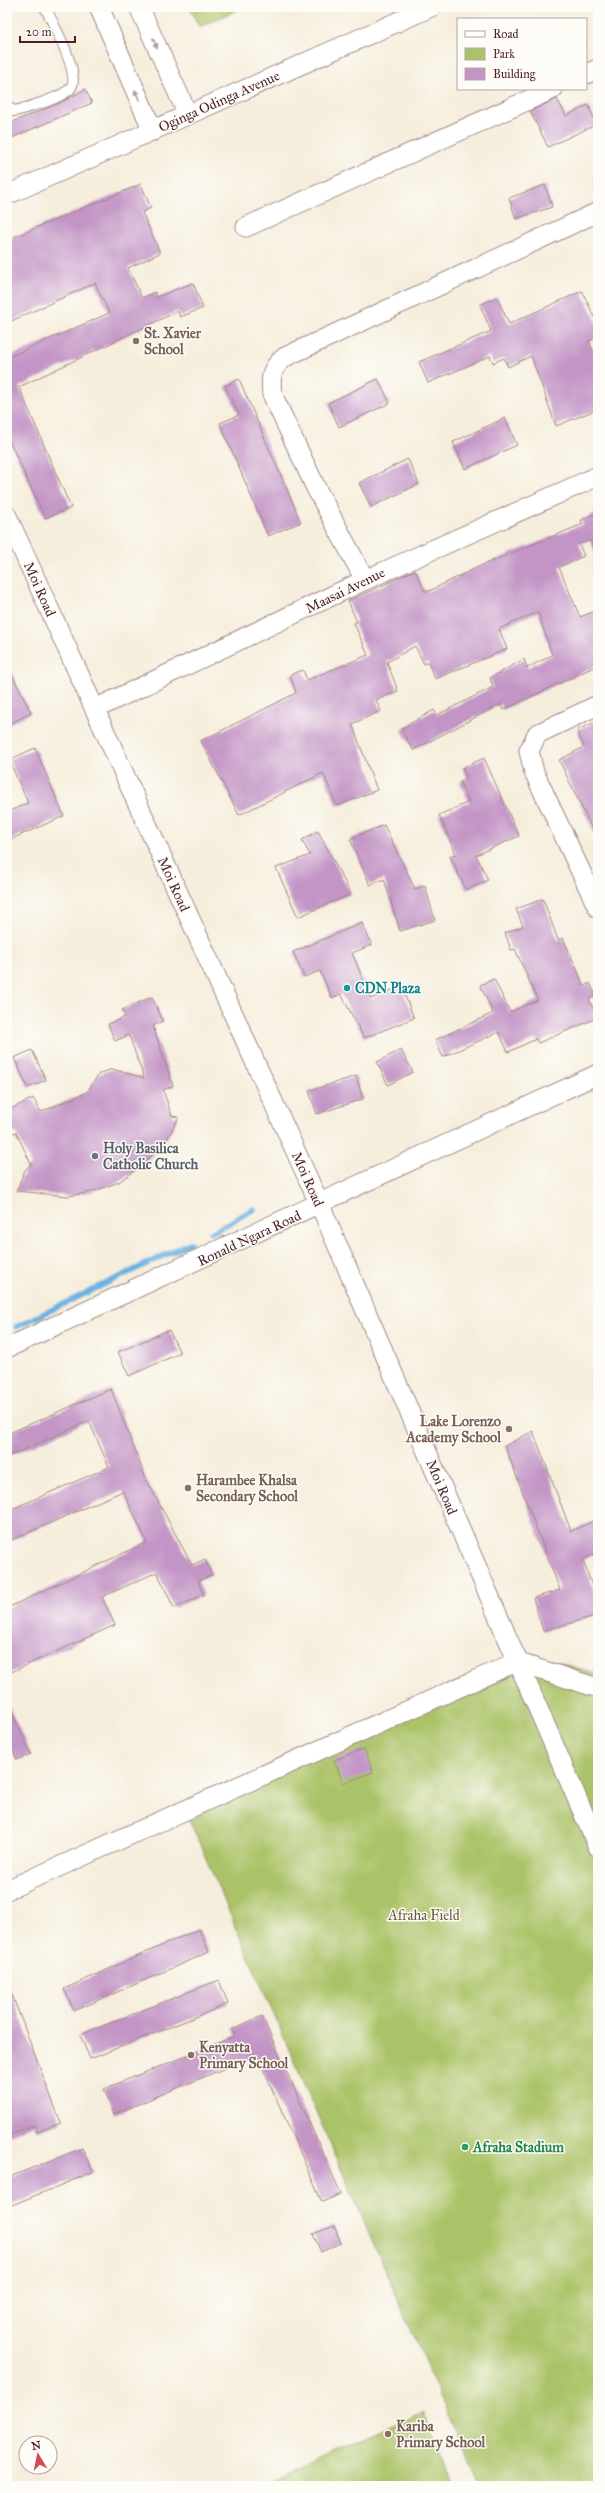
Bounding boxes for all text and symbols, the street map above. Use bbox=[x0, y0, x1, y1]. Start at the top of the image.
scale bar bbox=[20, 18, 75, 44]
legend bbox=[457, 18, 587, 90]
text: 20 m bbox=[26, 25, 52, 39]
text: Road bbox=[493, 27, 519, 41]
one-way arrow bbox=[152, 37, 158, 48]
text: Park bbox=[493, 47, 515, 61]
street label: Oginga Odinga Avenue bbox=[156, 67, 283, 136]
text: Building bbox=[493, 67, 536, 82]
one-way arrow bbox=[134, 89, 140, 101]
place label: St. Xavier School bbox=[144, 325, 202, 358]
marker: St. Xavier School bbox=[131, 336, 141, 346]
street label: Moi Road bbox=[20, 559, 59, 619]
street label: Maasai Avenue bbox=[303, 564, 388, 617]
street label: Moi Road bbox=[154, 854, 193, 914]
place label: CDN Plaza bbox=[355, 980, 421, 997]
marker: CDN Plaza bbox=[342, 983, 352, 993]
place label: Holy Basilica Catholic Church bbox=[103, 1140, 199, 1173]
street label: Moi Road bbox=[288, 1149, 327, 1209]
marker: Holy Basilica Catholic Church bbox=[90, 1151, 100, 1161]
street label: Ronald Ngara Road bbox=[195, 1207, 304, 1270]
place label: Lake Lorenzo Academy School bbox=[405, 1413, 502, 1447]
marker: Lake Lorenzo Academy School bbox=[504, 1424, 514, 1434]
street label: Moi Road bbox=[422, 1457, 461, 1517]
place label: Harambee Khalsa Secondary School bbox=[196, 1472, 299, 1506]
marker: Harambee Khalsa Secondary School bbox=[183, 1483, 193, 1493]
park label: Afraha Field bbox=[387, 1907, 460, 1924]
place label: Kenyatta Primary School bbox=[199, 2039, 289, 2073]
marker: Kenyatta Primary School bbox=[186, 2050, 196, 2060]
place label: Afraha Stadium bbox=[472, 2139, 564, 2156]
marker: Afraha Stadium bbox=[460, 2142, 470, 2152]
place label: Kariba Primary School bbox=[396, 2418, 486, 2452]
marker: Kariba Primary School bbox=[383, 2429, 393, 2439]
north arrow bbox=[18, 2435, 58, 2475]
text: N bbox=[31, 2438, 43, 2453]

